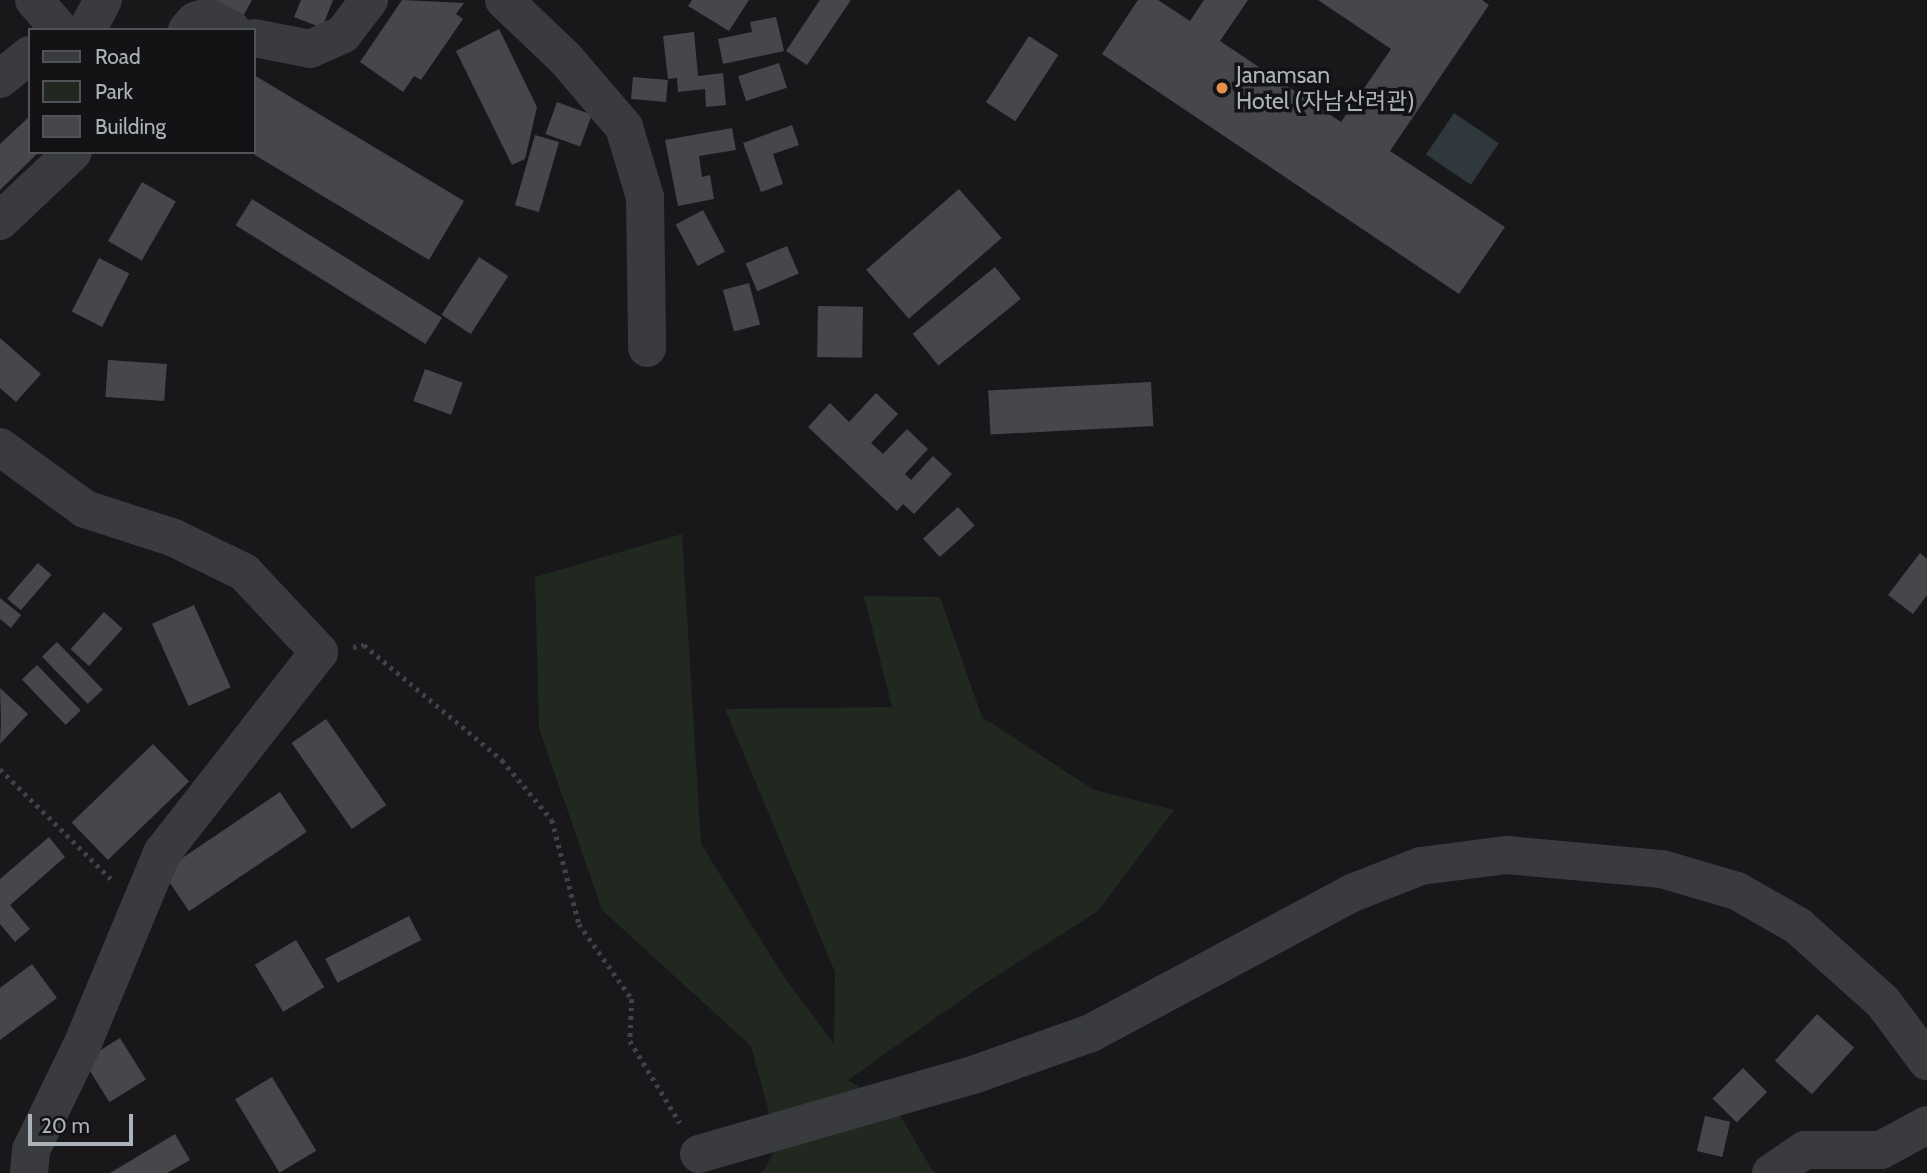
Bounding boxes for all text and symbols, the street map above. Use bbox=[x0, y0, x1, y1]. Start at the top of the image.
legend bbox=[28, 28, 256, 154]
text: Road bbox=[95, 44, 141, 69]
place label: Janamsan Hotel (자남산려관) bbox=[1236, 61, 1415, 115]
text: Park bbox=[95, 79, 133, 104]
marker: Janamsan Hotel (자남산려관) bbox=[1214, 80, 1230, 96]
text: Building bbox=[95, 114, 166, 139]
scale bar bbox=[32, 1100, 136, 1144]
text: 20 m bbox=[41, 1113, 90, 1138]

